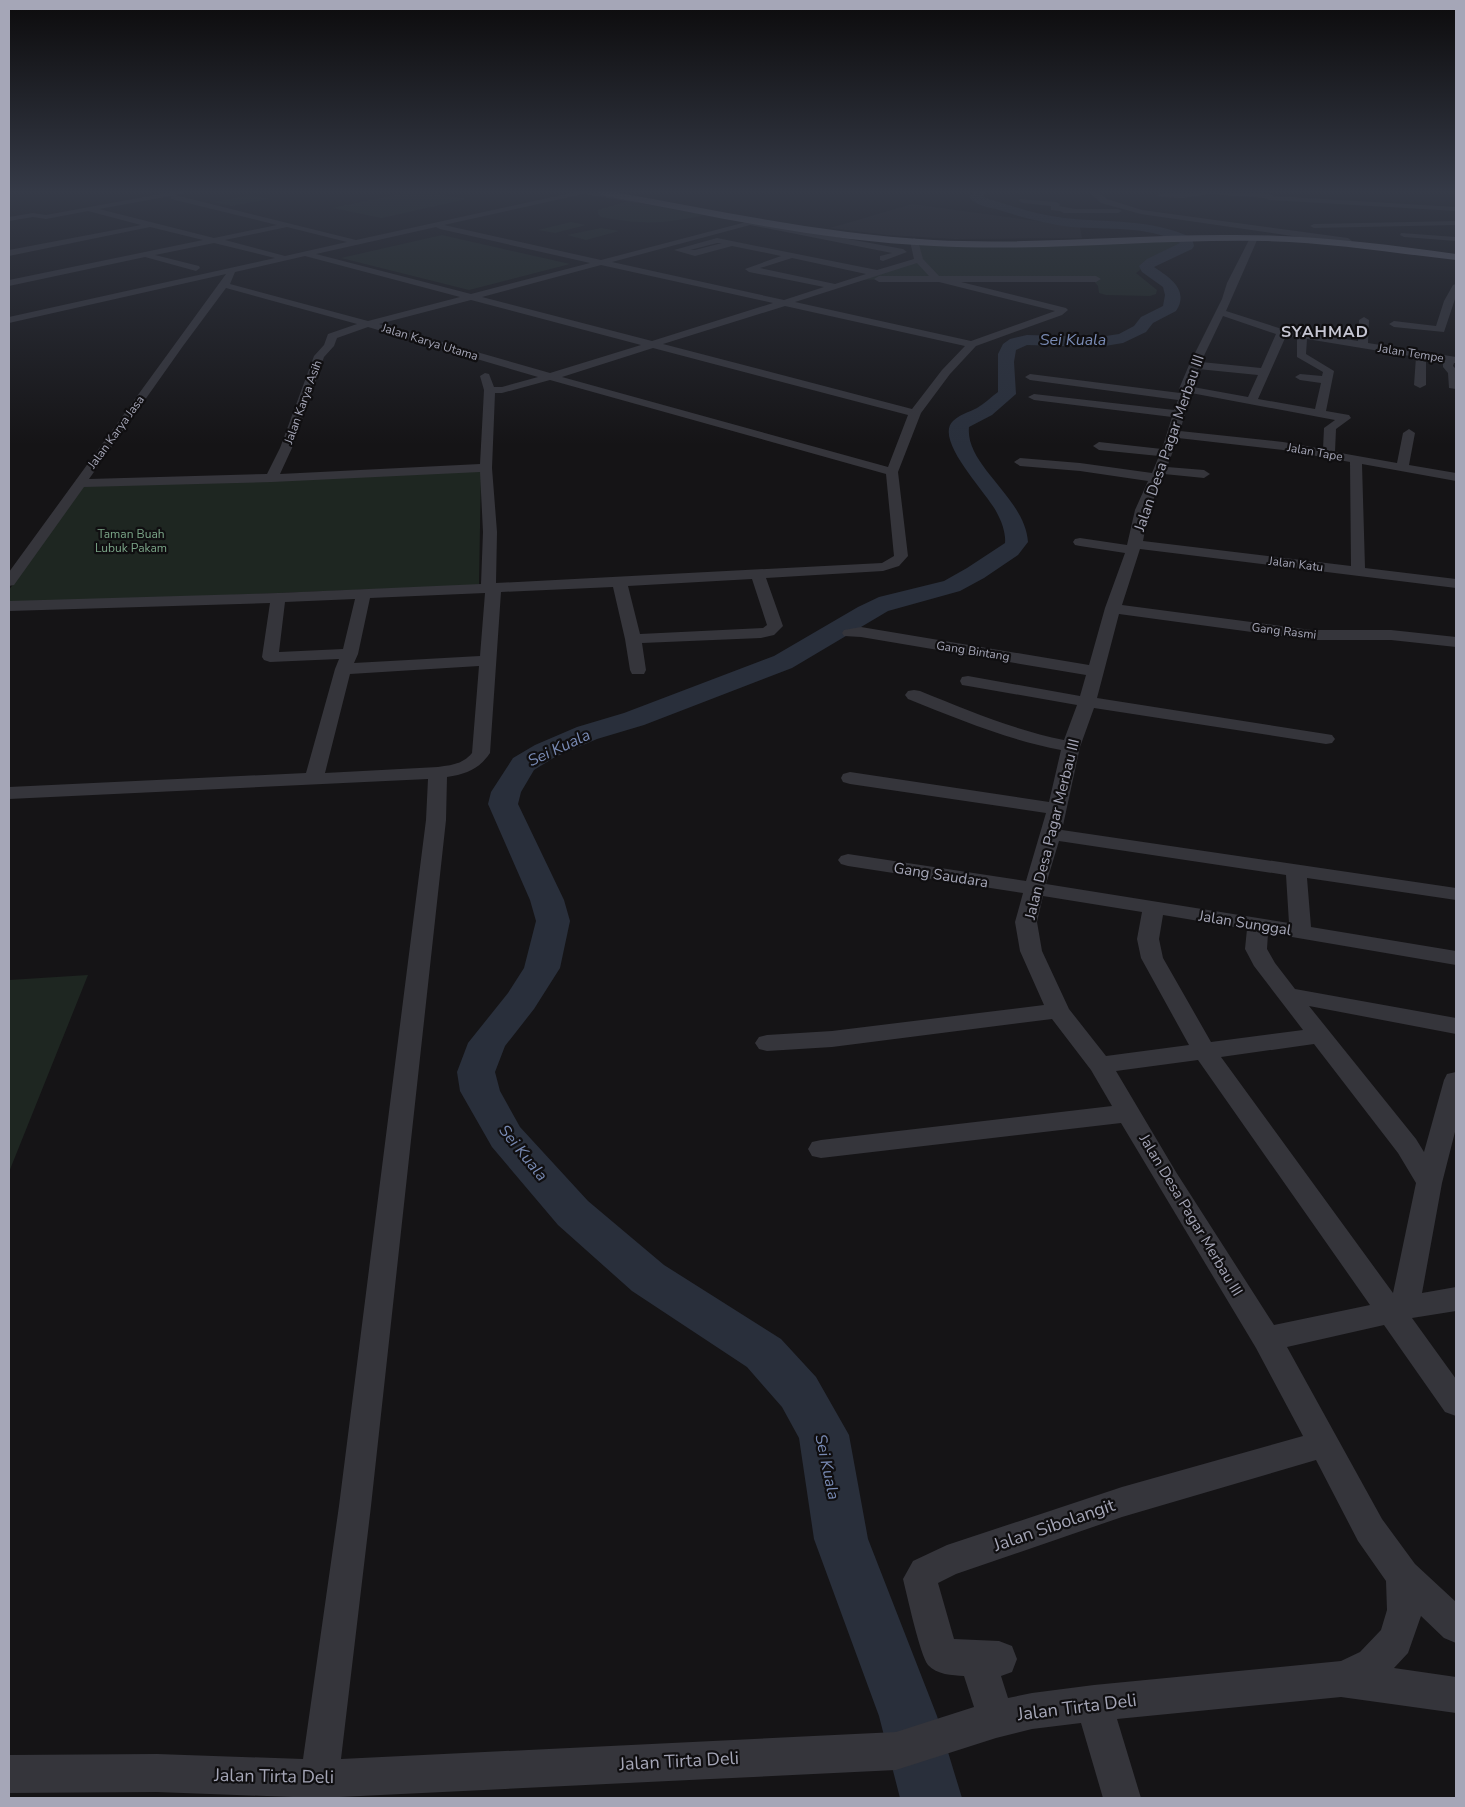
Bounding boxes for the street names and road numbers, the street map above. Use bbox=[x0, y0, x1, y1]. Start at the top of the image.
street label: Jalan Karya Utama bbox=[379, 319, 480, 364]
street label: Jalan Tempe bbox=[1376, 340, 1445, 366]
street label: Jalan Desa Pagar Merbau III bbox=[1129, 352, 1209, 535]
street label: Jalan Karya Asih bbox=[280, 358, 326, 447]
street label: Jalan Karya Jasa bbox=[84, 392, 148, 472]
street label: Jalan Tape bbox=[1285, 439, 1344, 465]
street label: Jalan Katu bbox=[1267, 553, 1324, 575]
street label: Gang Rasmi bbox=[1251, 619, 1317, 643]
street label: Gang Bintang bbox=[935, 637, 1011, 665]
street label: Jalan Desa Pagar Merbau III bbox=[1020, 737, 1084, 922]
street label: Gang Saudara bbox=[892, 858, 990, 892]
street label: Jalan Sunggal bbox=[1196, 906, 1293, 940]
street label: Jalan Desa Pagar Merbau III bbox=[1134, 1130, 1247, 1300]
street label: Jalan Sibolangit bbox=[989, 1493, 1119, 1557]
street label: Jalan Tirta Deli bbox=[1015, 1688, 1138, 1726]
street label: Jalan Tirta Deli bbox=[617, 1746, 740, 1776]
street label: Jalan Tirta Deli bbox=[213, 1763, 334, 1789]

